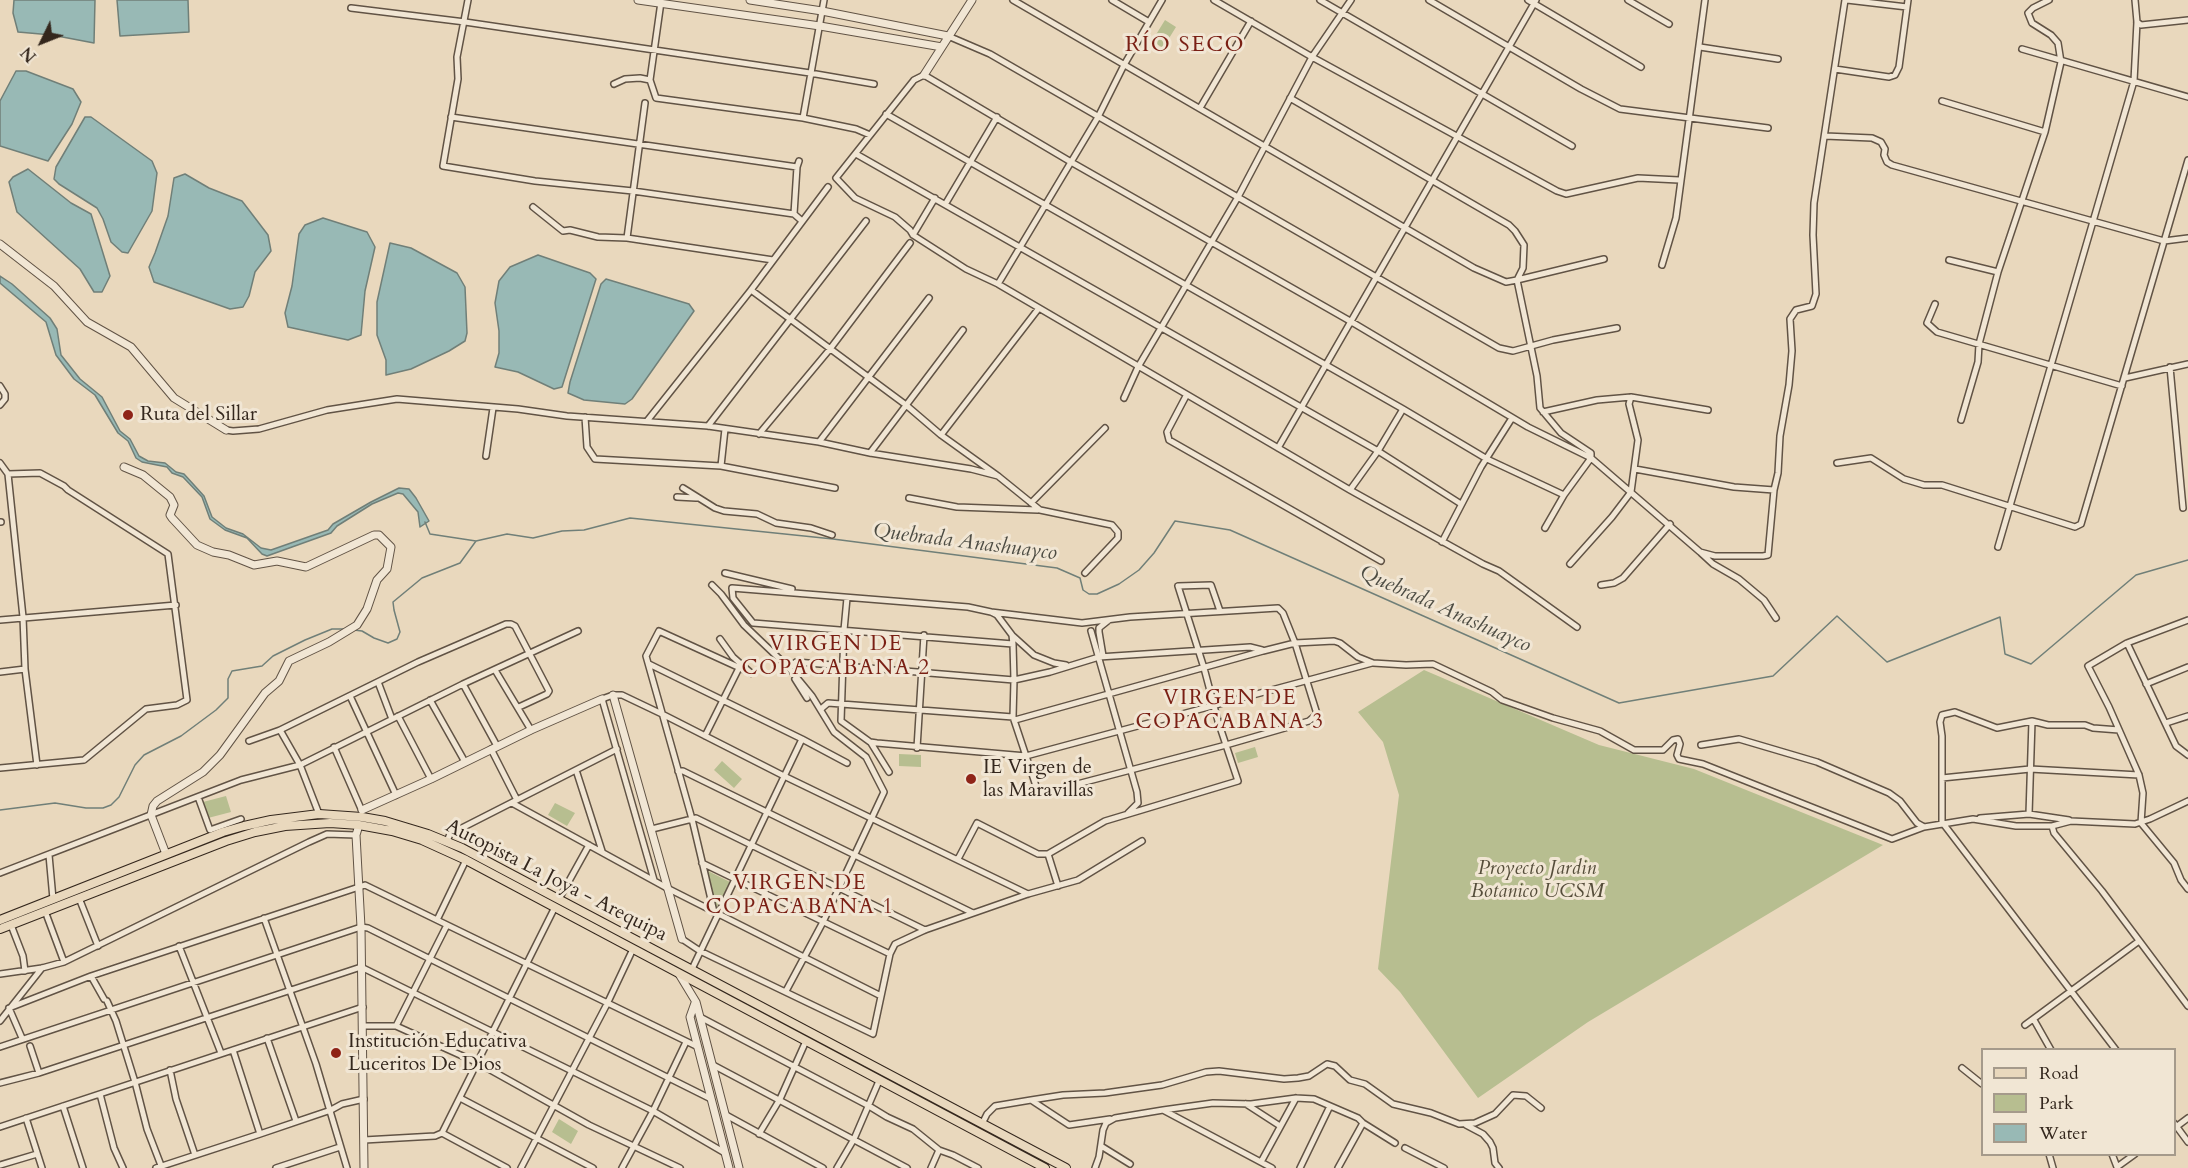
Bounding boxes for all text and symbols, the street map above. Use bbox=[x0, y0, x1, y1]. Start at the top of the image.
north arrow bbox=[12, 12, 72, 72]
district label: RÍO SECO bbox=[1125, 33, 1245, 59]
text: N bbox=[16, 42, 42, 67]
place label: Ruta del Sillar bbox=[140, 403, 257, 427]
marker: Ruta del Sillar bbox=[121, 408, 135, 422]
water label: Quebrada Anashuayco bbox=[872, 519, 1058, 567]
water label: Quebrada Anashuayco bbox=[1355, 561, 1535, 659]
district label: VIRGEN DE COPACABANA 2 bbox=[741, 632, 931, 682]
district label: VIRGEN DE COPACABANA 3 bbox=[1135, 686, 1325, 736]
place label: IE Virgen de las Maravillas bbox=[983, 756, 1093, 803]
marker: IE Virgen de las Maravillas bbox=[964, 772, 978, 786]
street label: Autopista La Joya - Arequipa bbox=[441, 815, 671, 947]
park label: Proyecto Jardin Botanico UCSM bbox=[1470, 857, 1604, 904]
district label: VIRGEN DE COPACABANA 1 bbox=[705, 871, 895, 921]
place label: Institución Educativa Luceritos De Dios bbox=[348, 1030, 527, 1077]
marker: Institución Educativa Luceritos De Dios bbox=[329, 1046, 343, 1060]
legend bbox=[1981, 1048, 2176, 1156]
text: Road bbox=[2039, 1061, 2079, 1086]
text: Park bbox=[2039, 1091, 2074, 1116]
text: Water bbox=[2039, 1121, 2087, 1146]

